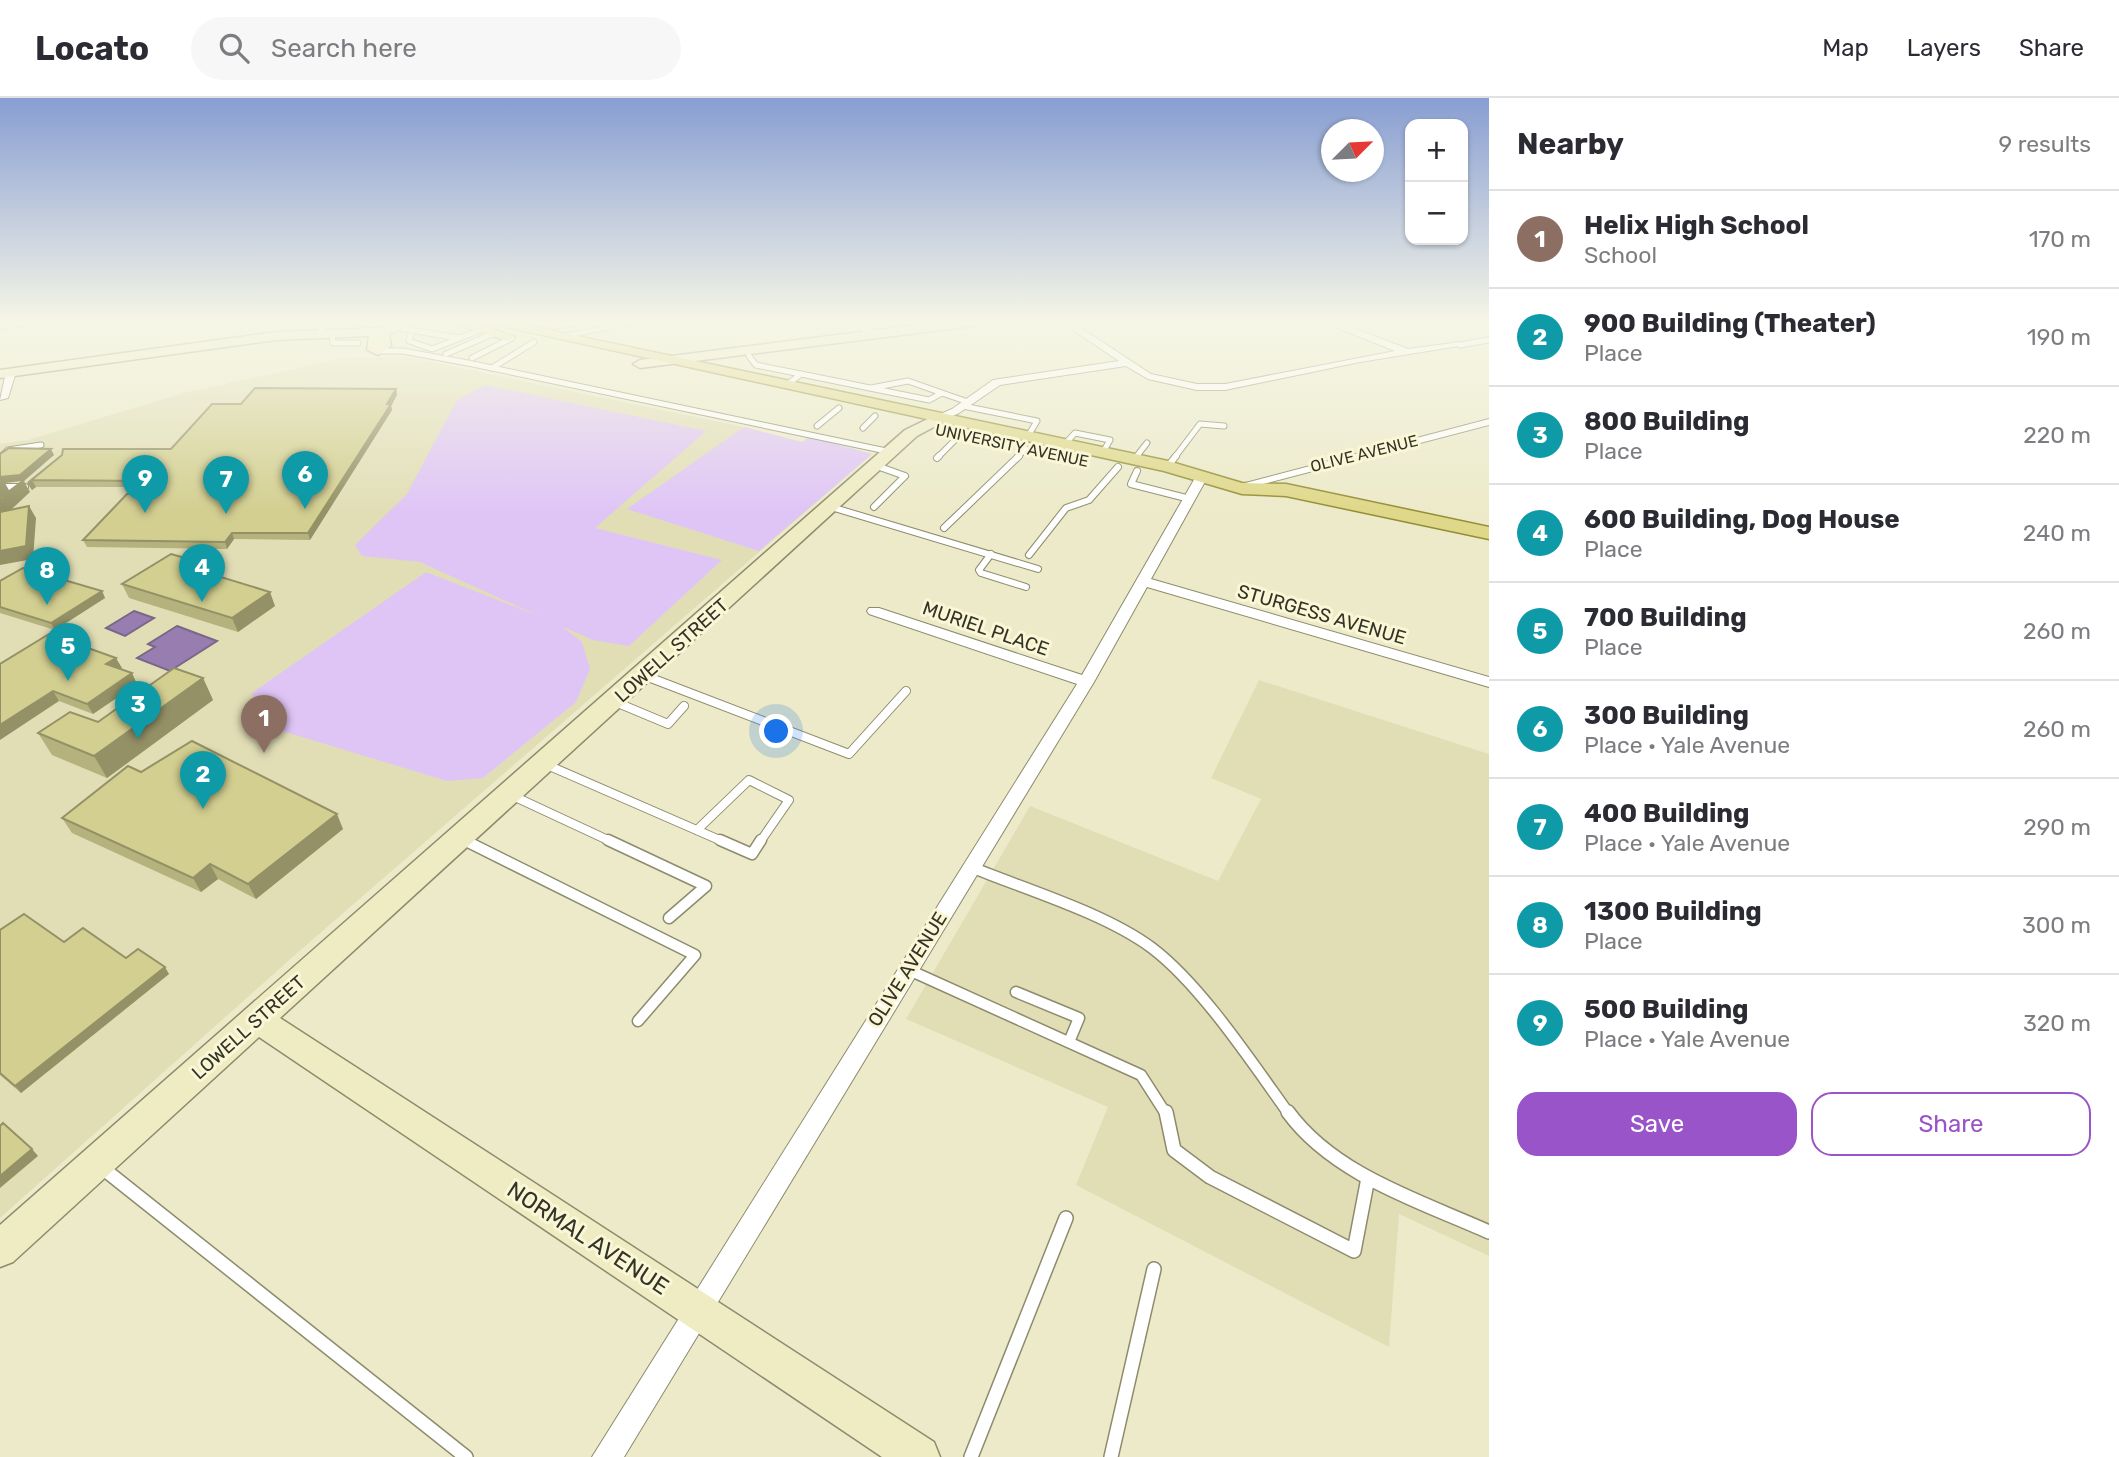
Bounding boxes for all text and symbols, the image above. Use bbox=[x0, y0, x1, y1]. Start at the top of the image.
search box bbox=[191, 17, 681, 80]
text: Locato bbox=[35, 29, 149, 68]
icon: search bbox=[215, 29, 253, 67]
text: Search here bbox=[271, 33, 417, 64]
text: Map bbox=[1822, 34, 1869, 62]
text: Layers bbox=[1907, 34, 1981, 62]
text: Share bbox=[2019, 34, 2084, 62]
north arrow bbox=[1321, 119, 1384, 182]
map controls bbox=[1405, 119, 1468, 245]
button: + bbox=[1405, 119, 1468, 182]
text: Nearby bbox=[1517, 126, 1624, 162]
text: 9 results bbox=[1998, 130, 2091, 158]
button: − bbox=[1405, 182, 1468, 245]
text: Helix High School bbox=[1584, 210, 1809, 241]
text: 1 bbox=[1534, 225, 1546, 253]
text: 170 m bbox=[2029, 225, 2091, 253]
text: School bbox=[1584, 241, 1657, 269]
text: 900 Building (Theater) bbox=[1584, 308, 1876, 339]
text: 2 bbox=[1533, 323, 1547, 351]
text: 190 m bbox=[2027, 323, 2091, 351]
text: Place bbox=[1584, 339, 1643, 367]
text: 800 Building bbox=[1584, 406, 1749, 437]
street label: UNIVERSITY AVENUE bbox=[933, 420, 1090, 471]
text: 3 bbox=[1532, 421, 1548, 449]
text: 220 m bbox=[2023, 421, 2091, 449]
street label: OLIVE AVENUE bbox=[1308, 431, 1420, 476]
text: Place bbox=[1584, 437, 1643, 465]
pin: 6 bbox=[282, 451, 328, 509]
pin: 9 bbox=[122, 455, 168, 513]
pin: 7 bbox=[203, 456, 249, 514]
text: 600 Building, Dog House bbox=[1584, 504, 1900, 535]
text: 4 bbox=[1532, 519, 1548, 547]
text: 240 m bbox=[2023, 519, 2091, 547]
text: Place bbox=[1584, 535, 1643, 563]
pin: 4 bbox=[179, 544, 225, 602]
pin: 8 bbox=[24, 547, 70, 605]
street label: STURGESS AVENUE bbox=[1235, 579, 1409, 650]
street label: LOWELL STREET bbox=[610, 593, 733, 707]
street label: MURIEL PLACE bbox=[920, 596, 1052, 661]
text: 700 Building bbox=[1584, 602, 1747, 633]
text: 5 bbox=[1533, 617, 1547, 645]
text: 260 m bbox=[2023, 617, 2091, 645]
pin: 5 bbox=[45, 623, 91, 681]
text: Place bbox=[1584, 633, 1643, 661]
pin: 3 bbox=[115, 681, 161, 739]
pin: 1 bbox=[241, 695, 287, 753]
text: 300 Building bbox=[1584, 700, 1749, 731]
your location bbox=[759, 714, 793, 748]
text: 6 bbox=[1533, 715, 1547, 743]
text: 260 m bbox=[2023, 715, 2091, 743]
text: Place · Yale Avenue bbox=[1584, 731, 1790, 759]
pin: 2 bbox=[180, 751, 226, 809]
text: 400 Building bbox=[1584, 798, 1750, 829]
text: 7 bbox=[1533, 813, 1547, 841]
text: 290 m bbox=[2023, 813, 2091, 841]
text: Place · Yale Avenue bbox=[1584, 829, 1790, 857]
text: 1300 Building bbox=[1584, 896, 1762, 927]
street label: OLIVE AVENUE bbox=[863, 908, 952, 1031]
text: 8 bbox=[1532, 911, 1548, 939]
text: 300 m bbox=[2022, 911, 2091, 939]
text: Place bbox=[1584, 927, 1643, 955]
street label: LOWELL STREET bbox=[187, 970, 310, 1084]
text: 500 Building bbox=[1584, 994, 1749, 1025]
text: 9 bbox=[1533, 1009, 1547, 1037]
text: 320 m bbox=[2023, 1009, 2091, 1037]
text: Place · Yale Avenue bbox=[1584, 1025, 1790, 1053]
button: Save bbox=[1517, 1092, 1797, 1156]
button: Share bbox=[1811, 1092, 2091, 1156]
street label: NORMAL AVENUE bbox=[502, 1175, 674, 1301]

